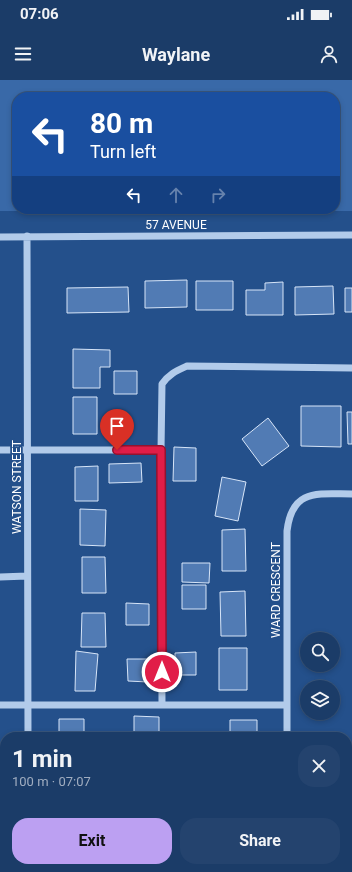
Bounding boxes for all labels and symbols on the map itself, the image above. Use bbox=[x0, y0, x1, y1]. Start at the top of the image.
street label: 57 AVENUE bbox=[145, 218, 207, 232]
pin bbox=[100, 409, 134, 450]
street label: WATSON STREET bbox=[10, 440, 24, 534]
street label: WARD CRESCENT bbox=[269, 542, 283, 638]
position arrow bbox=[141, 651, 183, 693]

